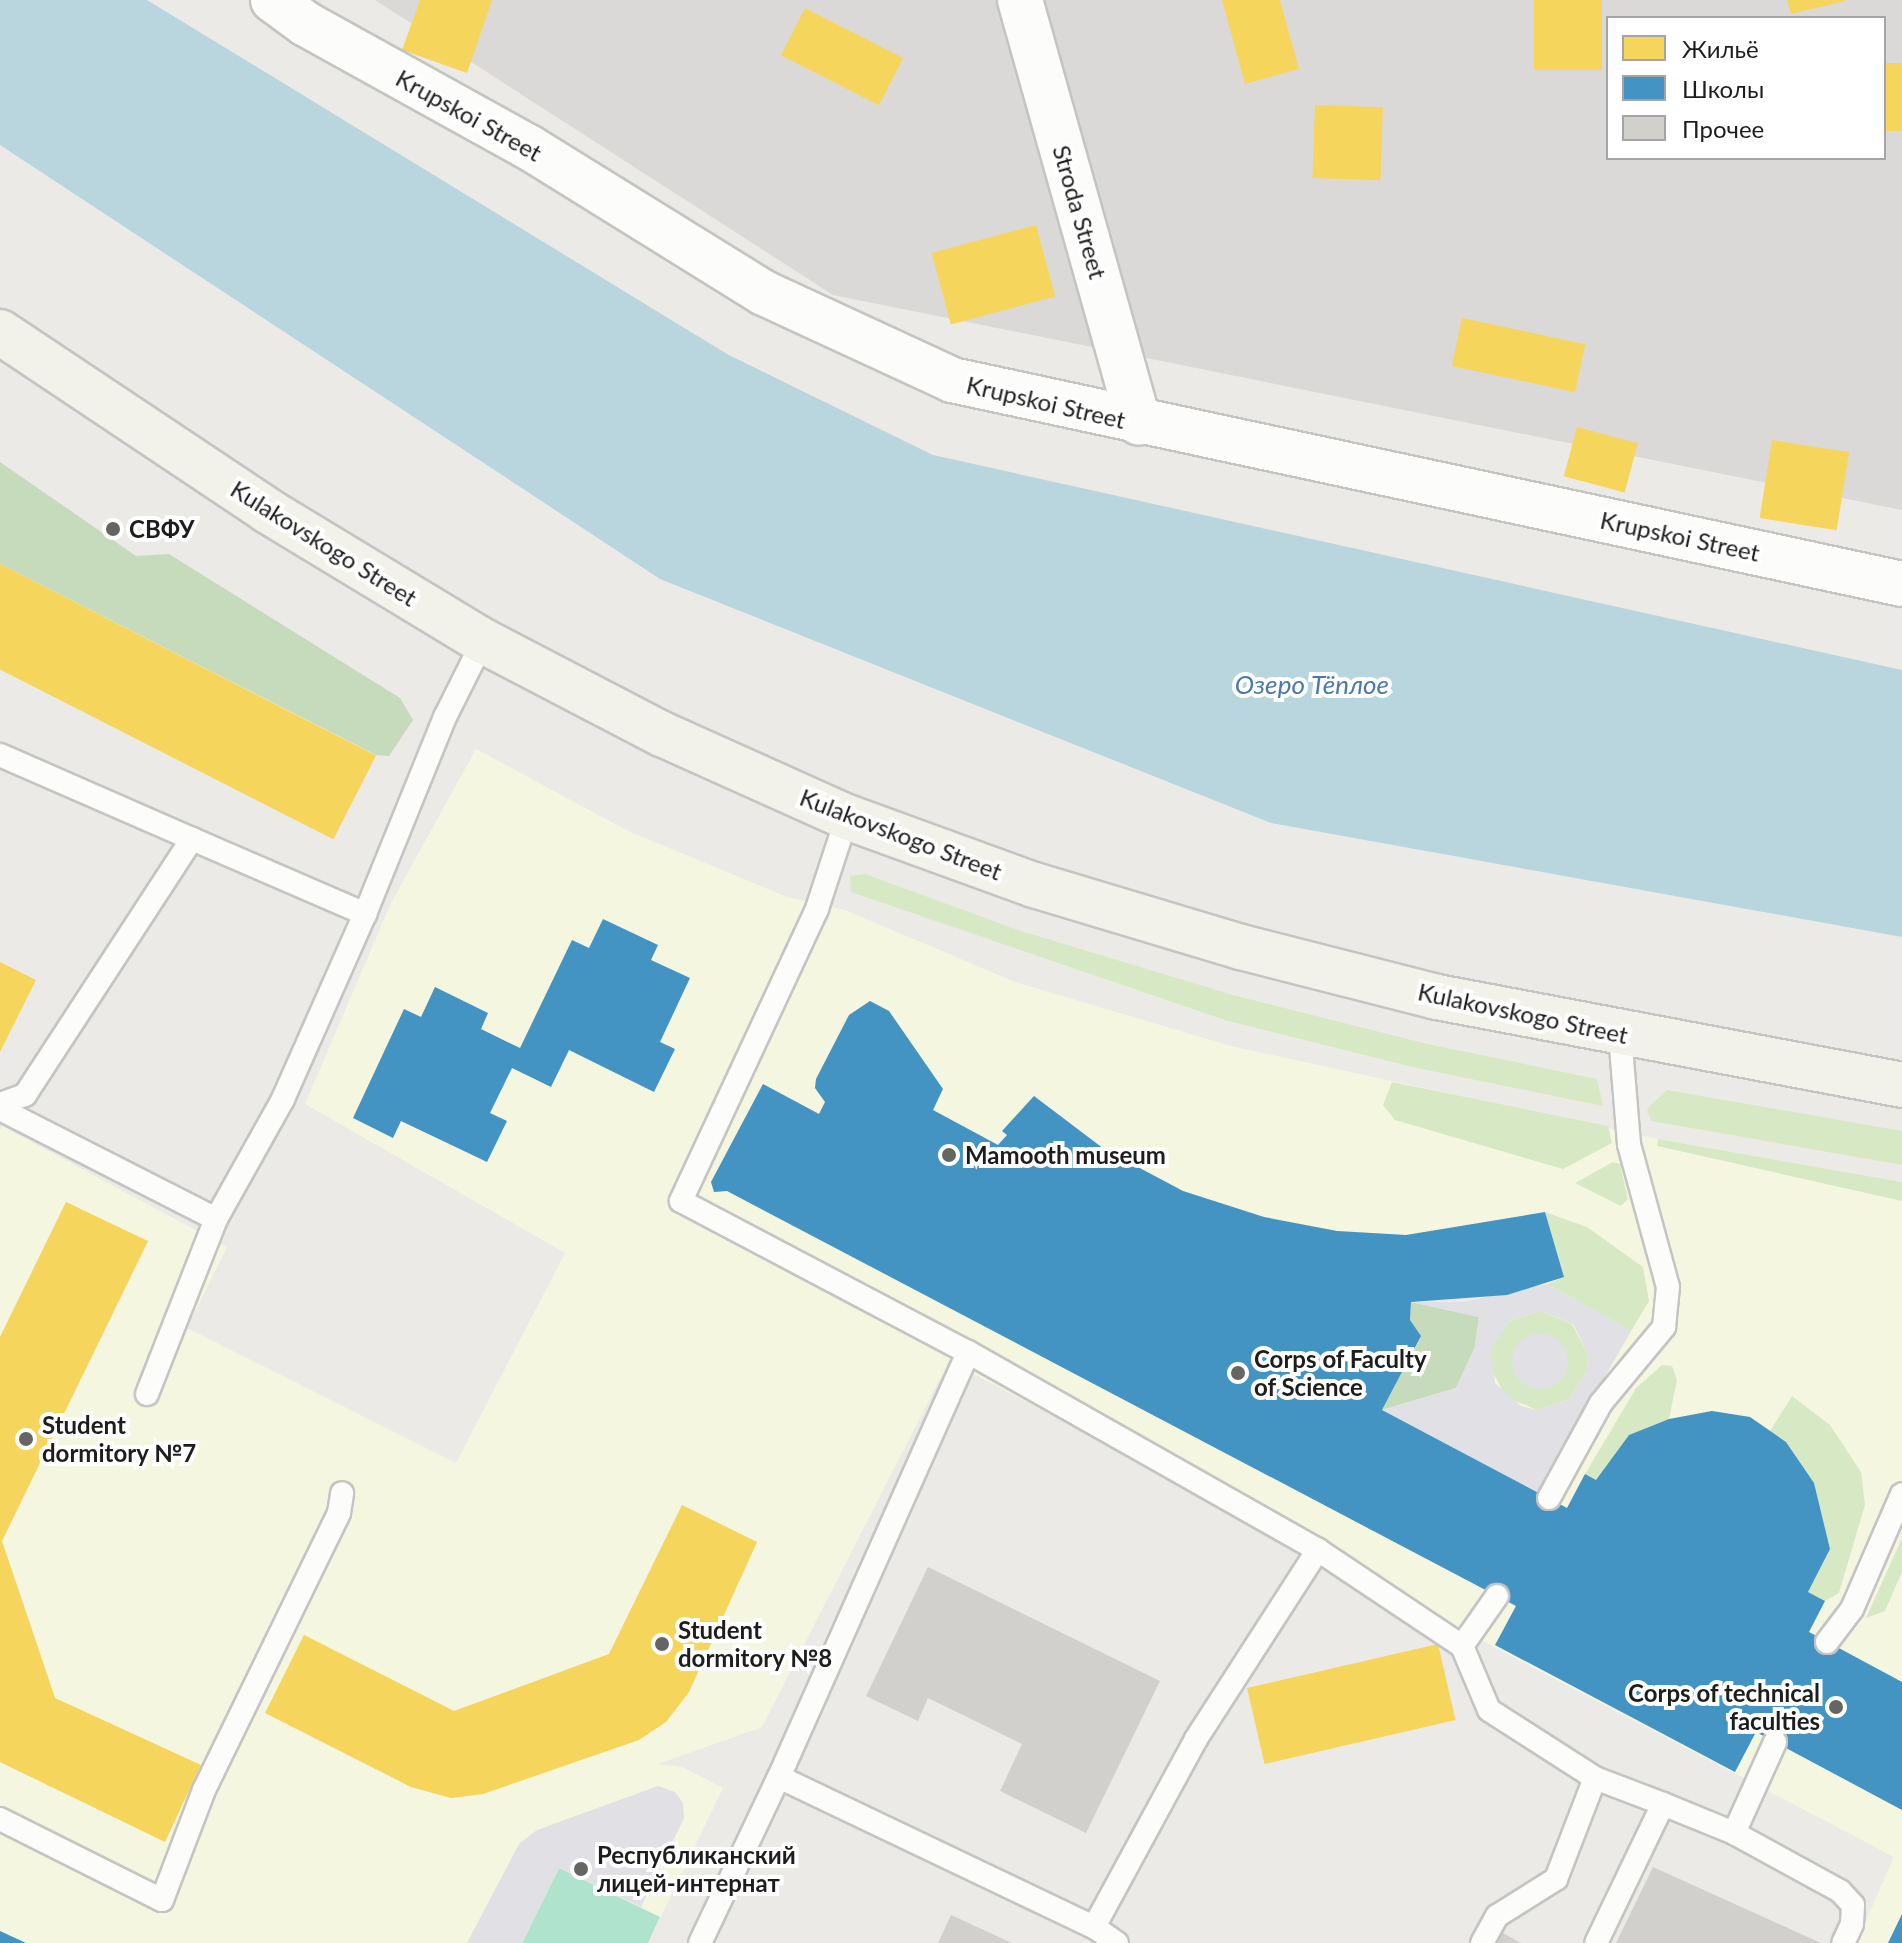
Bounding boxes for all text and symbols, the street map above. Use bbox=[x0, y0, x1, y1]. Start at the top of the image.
legend bbox=[1606, 16, 1886, 160]
text: Жильё bbox=[1682, 34, 1759, 63]
street label: Krupskoi Street bbox=[391, 63, 547, 167]
text: Школы bbox=[1682, 74, 1764, 103]
text: Прочее bbox=[1682, 114, 1764, 143]
street label: Stroda Street bbox=[1047, 142, 1113, 282]
street label: Krupskoi Street bbox=[964, 370, 1128, 434]
street label: Kulakovskogo Street bbox=[226, 474, 422, 612]
street label: Krupskoi Street bbox=[1598, 505, 1762, 567]
place label: СВФУ bbox=[129, 515, 195, 543]
marker: СВФУ bbox=[104, 520, 122, 538]
water label: Озеро Тёплое bbox=[1235, 669, 1389, 701]
street label: Kulakovskogo Street bbox=[796, 782, 1006, 886]
street label: Kulakovskogo Street bbox=[1415, 977, 1631, 1049]
place label: Mamooth museum bbox=[965, 1141, 1166, 1169]
marker: Mamooth museum bbox=[940, 1146, 958, 1164]
place label: Corps of Faculty of Science bbox=[1254, 1345, 1427, 1401]
marker: Corps of Faculty of Science bbox=[1229, 1364, 1247, 1382]
place label: Student dormitory №7 bbox=[42, 1411, 197, 1467]
marker: Student dormitory №7 bbox=[17, 1430, 35, 1448]
place label: Student dormitory №8 bbox=[678, 1616, 833, 1672]
marker: Student dormitory №8 bbox=[653, 1635, 671, 1653]
place label: Corps of technical faculties bbox=[1628, 1679, 1820, 1735]
marker: Corps of technical faculties bbox=[1827, 1698, 1845, 1716]
place label: Республиканский лицей-интернат bbox=[597, 1841, 796, 1897]
marker: Республиканский лицей-интернат bbox=[572, 1860, 590, 1878]

